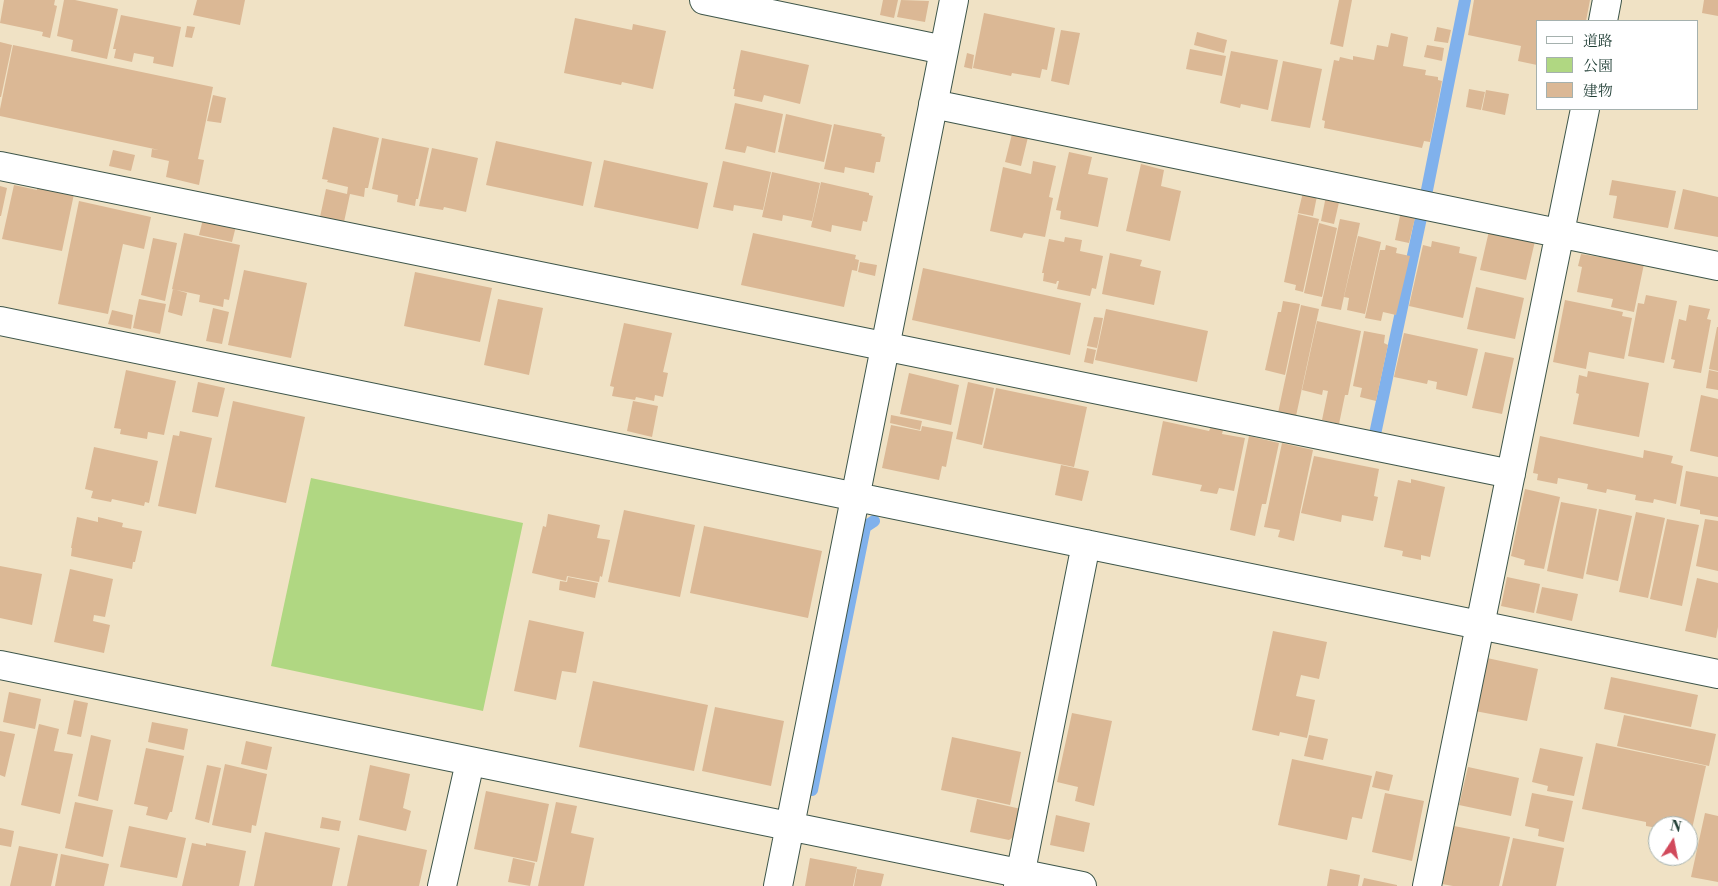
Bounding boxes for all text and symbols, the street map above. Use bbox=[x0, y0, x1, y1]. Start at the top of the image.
legend bbox=[1536, 20, 1698, 110]
text: 道路 bbox=[1583, 32, 1613, 51]
text: 公園 bbox=[1583, 57, 1613, 76]
text: 建物 bbox=[1583, 82, 1613, 101]
north arrow bbox=[1648, 816, 1698, 866]
text: N bbox=[1669, 817, 1683, 837]

